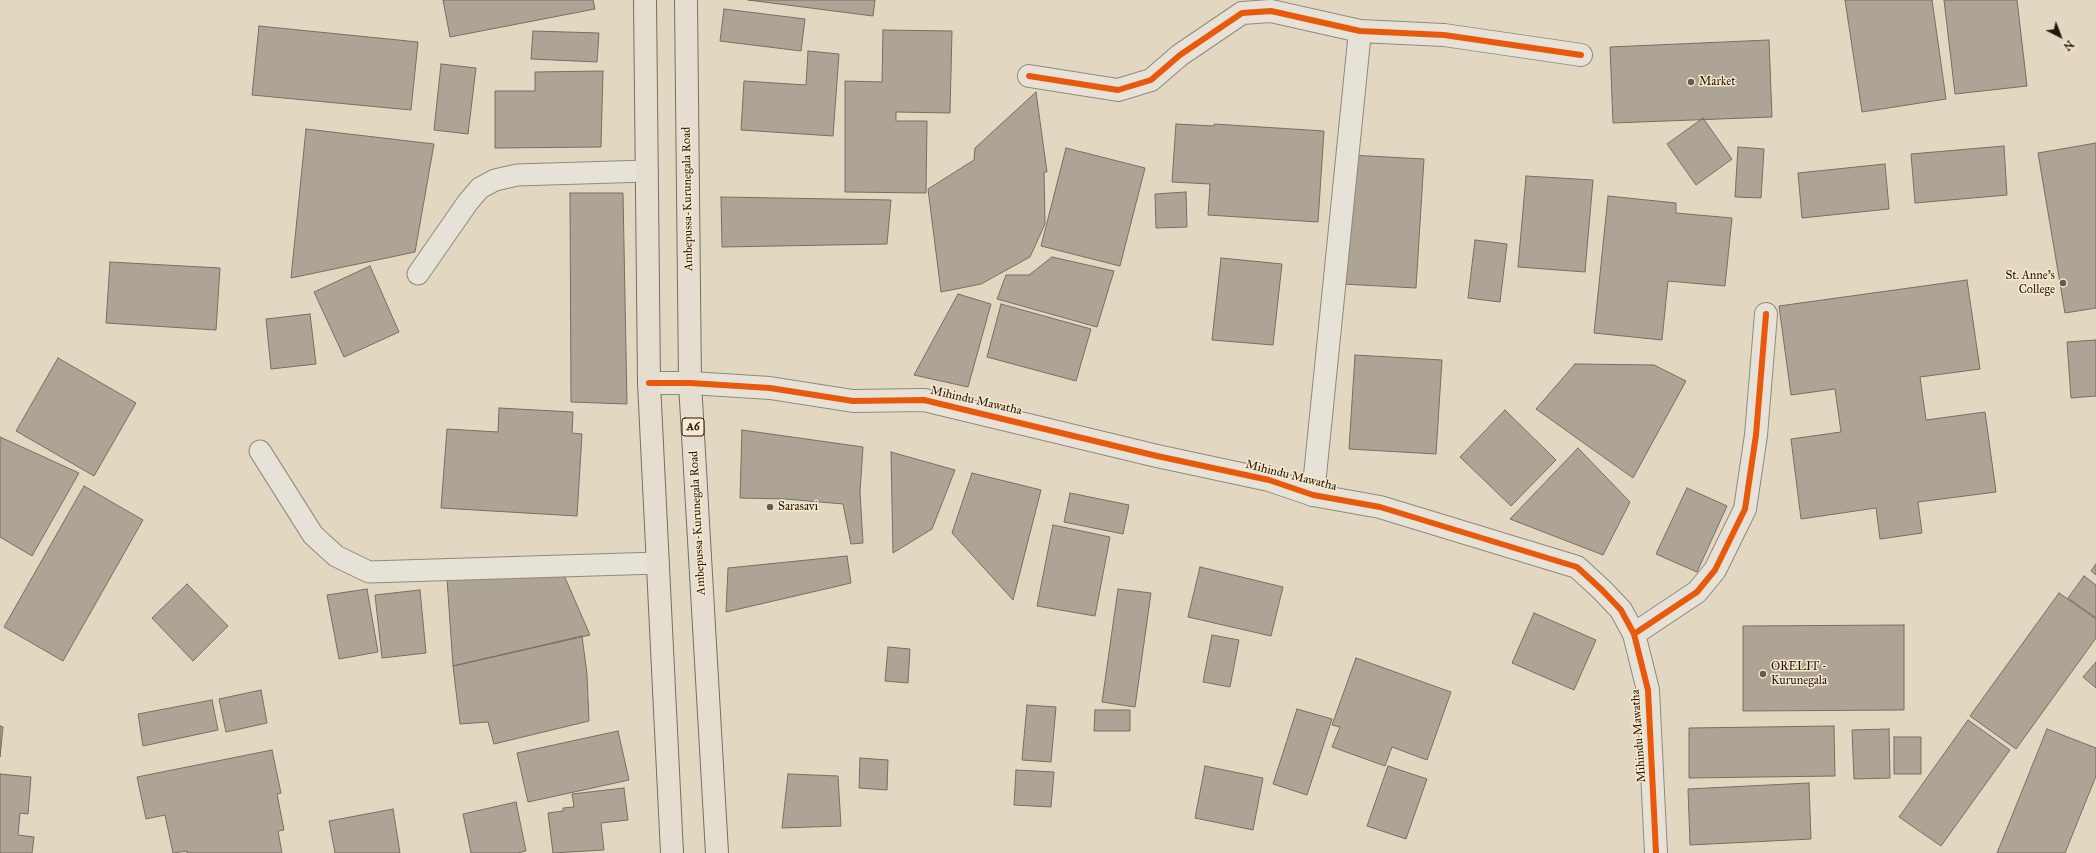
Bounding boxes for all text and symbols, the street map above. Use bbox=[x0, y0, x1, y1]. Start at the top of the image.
north arrow bbox=[2040, 16, 2080, 56]
text: N bbox=[2061, 37, 2076, 53]
place label: Market bbox=[1699, 75, 1736, 89]
marker: Market bbox=[1686, 77, 1696, 87]
street label: Ambepussa-Kurunegala Road bbox=[680, 127, 696, 271]
place label: St. Anne's College bbox=[2005, 269, 2055, 297]
marker: St. Anne's College bbox=[2058, 278, 2068, 288]
street label: Mihindu Mawatha bbox=[929, 383, 1023, 419]
road number: A6 bbox=[682, 418, 704, 436]
street label: Ambepussa-Kurunegala Road bbox=[687, 451, 709, 595]
street label: Mihindu Mawatha bbox=[1244, 458, 1338, 494]
place label: Sarasavi bbox=[778, 500, 818, 514]
marker: Sarasavi bbox=[765, 502, 775, 512]
place label: ORELIT - Kurunegala bbox=[1771, 660, 1827, 688]
marker: ORELIT - Kurunegala bbox=[1758, 669, 1768, 679]
street label: Mihindu Mawatha bbox=[1629, 689, 1649, 783]

